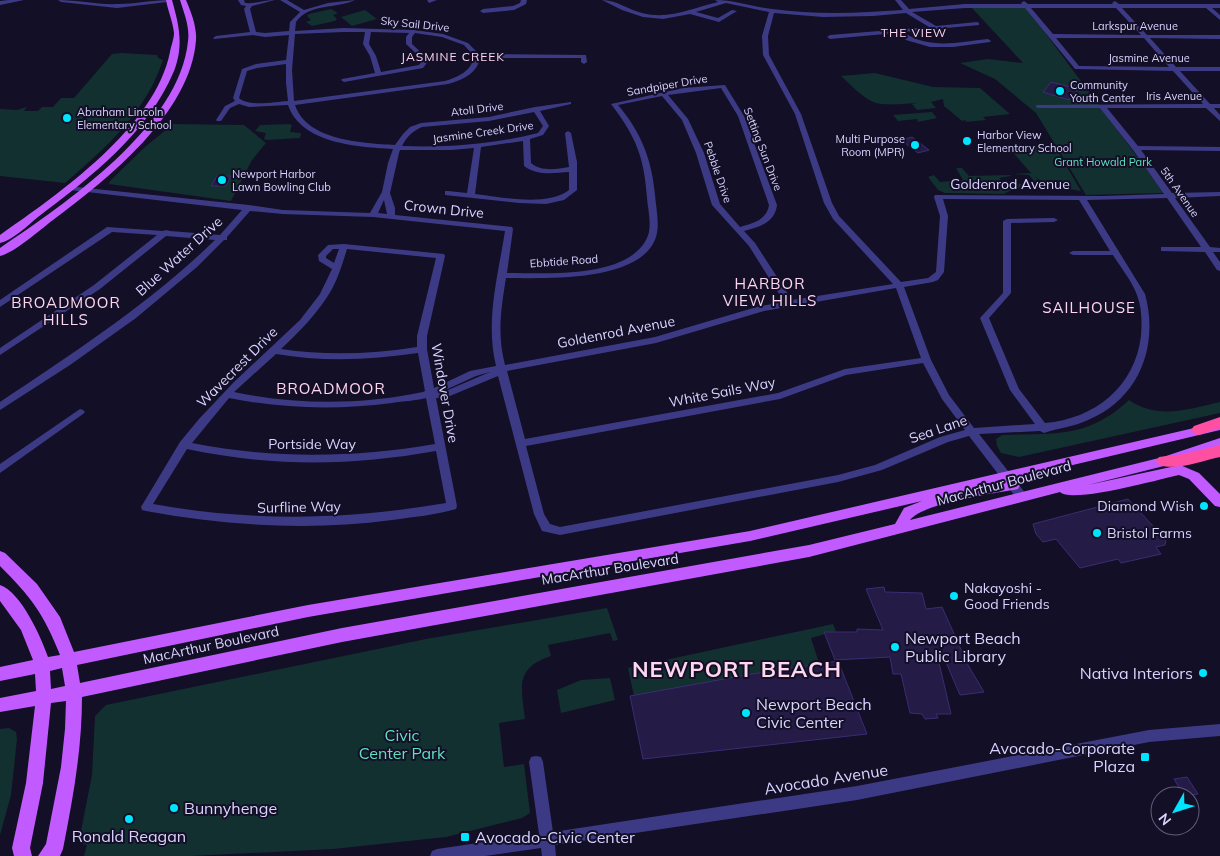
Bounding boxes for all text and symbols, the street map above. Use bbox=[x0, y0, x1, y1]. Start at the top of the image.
street label: Sky Sail Drive bbox=[380, 13, 450, 35]
street label: Larkspur Avenue bbox=[1092, 19, 1178, 33]
district label: THE VIEW bbox=[881, 25, 947, 40]
district label: JASMINE CREEK bbox=[401, 49, 505, 64]
street label: Jasmine Avenue bbox=[1108, 51, 1190, 65]
street label: Sandpiper Drive bbox=[626, 71, 708, 99]
place label: Community Youth Center bbox=[1069, 78, 1135, 105]
marker: Community Youth Center bbox=[1054, 85, 1066, 97]
street label: Iris Avenue bbox=[1146, 89, 1202, 103]
street label: Atoll Drive bbox=[450, 99, 504, 119]
place label: Abraham Lincoln Elementary School bbox=[77, 105, 172, 132]
street label: Setting Sun Drive bbox=[741, 105, 785, 193]
marker: Abraham Lincoln Elementary School bbox=[61, 112, 73, 124]
street label: Jasmine Creek Drive bbox=[432, 118, 534, 146]
place label: Harbor View Elementary School bbox=[977, 128, 1072, 155]
place label: Multi Purpose Room (MPR) bbox=[836, 132, 905, 159]
marker: Harbor View Elementary School bbox=[961, 135, 973, 147]
street label: Pebble Drive bbox=[701, 139, 735, 205]
marker: Multi Purpose Room (MPR) bbox=[909, 139, 921, 151]
park label: Grant Howald Park bbox=[1054, 155, 1152, 169]
street label: 5th Avenue bbox=[1158, 164, 1202, 220]
place label: Newport Harbor Lawn Bowling Club bbox=[232, 167, 331, 194]
marker: Newport Harbor Lawn Bowling Club bbox=[216, 174, 228, 186]
street label: Goldenrod Avenue bbox=[950, 175, 1070, 193]
street label: Crown Drive bbox=[403, 196, 485, 222]
street label: Blue Water Drive bbox=[132, 212, 226, 300]
street label: Ebbtide Road bbox=[529, 252, 599, 270]
district label: HARBOR VIEW HILLS bbox=[723, 274, 817, 310]
district label: BROADMOOR HILLS bbox=[11, 293, 121, 329]
district label: SAILHOUSE bbox=[1042, 298, 1136, 317]
street label: Goldenrod Avenue bbox=[556, 312, 676, 352]
street label: Wavecrest Drive bbox=[193, 323, 281, 411]
street label: Windover Drive bbox=[427, 342, 463, 444]
street label: White Sails Way bbox=[667, 373, 777, 411]
district label: BROADMOOR bbox=[276, 379, 386, 398]
street label: Sea Lane bbox=[907, 411, 969, 447]
street label: Portside Way bbox=[268, 435, 356, 453]
street label: MacArthur Boulevard bbox=[935, 456, 1073, 510]
street label: Surfline Way bbox=[257, 497, 342, 517]
place label: Diamond Wish bbox=[1097, 497, 1194, 515]
marker: Diamond Wish bbox=[1198, 500, 1210, 512]
place label: Bristol Farms bbox=[1107, 524, 1192, 542]
marker: Bristol Farms bbox=[1091, 527, 1103, 539]
street label: MacArthur Boulevard bbox=[540, 549, 680, 589]
place label: Nakayoshi - Good Friends bbox=[964, 579, 1050, 613]
marker: Nakayoshi - Good Friends bbox=[948, 590, 960, 602]
street label: MacArthur Boulevard bbox=[141, 622, 281, 668]
place label: Newport Beach Public Library bbox=[905, 628, 1021, 666]
marker: Newport Beach Public Library bbox=[889, 641, 901, 653]
district label: NEWPORT BEACH bbox=[632, 655, 842, 683]
place label: Nativa Interiors bbox=[1080, 663, 1193, 683]
marker: Nativa Interiors bbox=[1197, 667, 1209, 679]
place label: Newport Beach Civic Center bbox=[756, 694, 872, 732]
marker: Newport Beach Civic Center bbox=[740, 707, 752, 719]
park label: Civic Center Park bbox=[359, 725, 446, 763]
place label: Avocado-Corporate Plaza bbox=[989, 738, 1135, 776]
marker: Avocado-Corporate Plaza bbox=[1139, 751, 1151, 763]
street label: Avocado Avenue bbox=[763, 759, 889, 799]
north arrow bbox=[1150, 786, 1200, 836]
place label: Bunnyhenge bbox=[184, 798, 277, 818]
marker: Bunnyhenge bbox=[168, 802, 180, 814]
text: N bbox=[1155, 809, 1175, 829]
marker: Ronald Reagan bbox=[123, 813, 135, 825]
place label: Ronald Reagan bbox=[72, 826, 186, 846]
place label: Avocado-Civic Center bbox=[475, 827, 635, 847]
marker: Avocado-Civic Center bbox=[459, 831, 471, 843]

